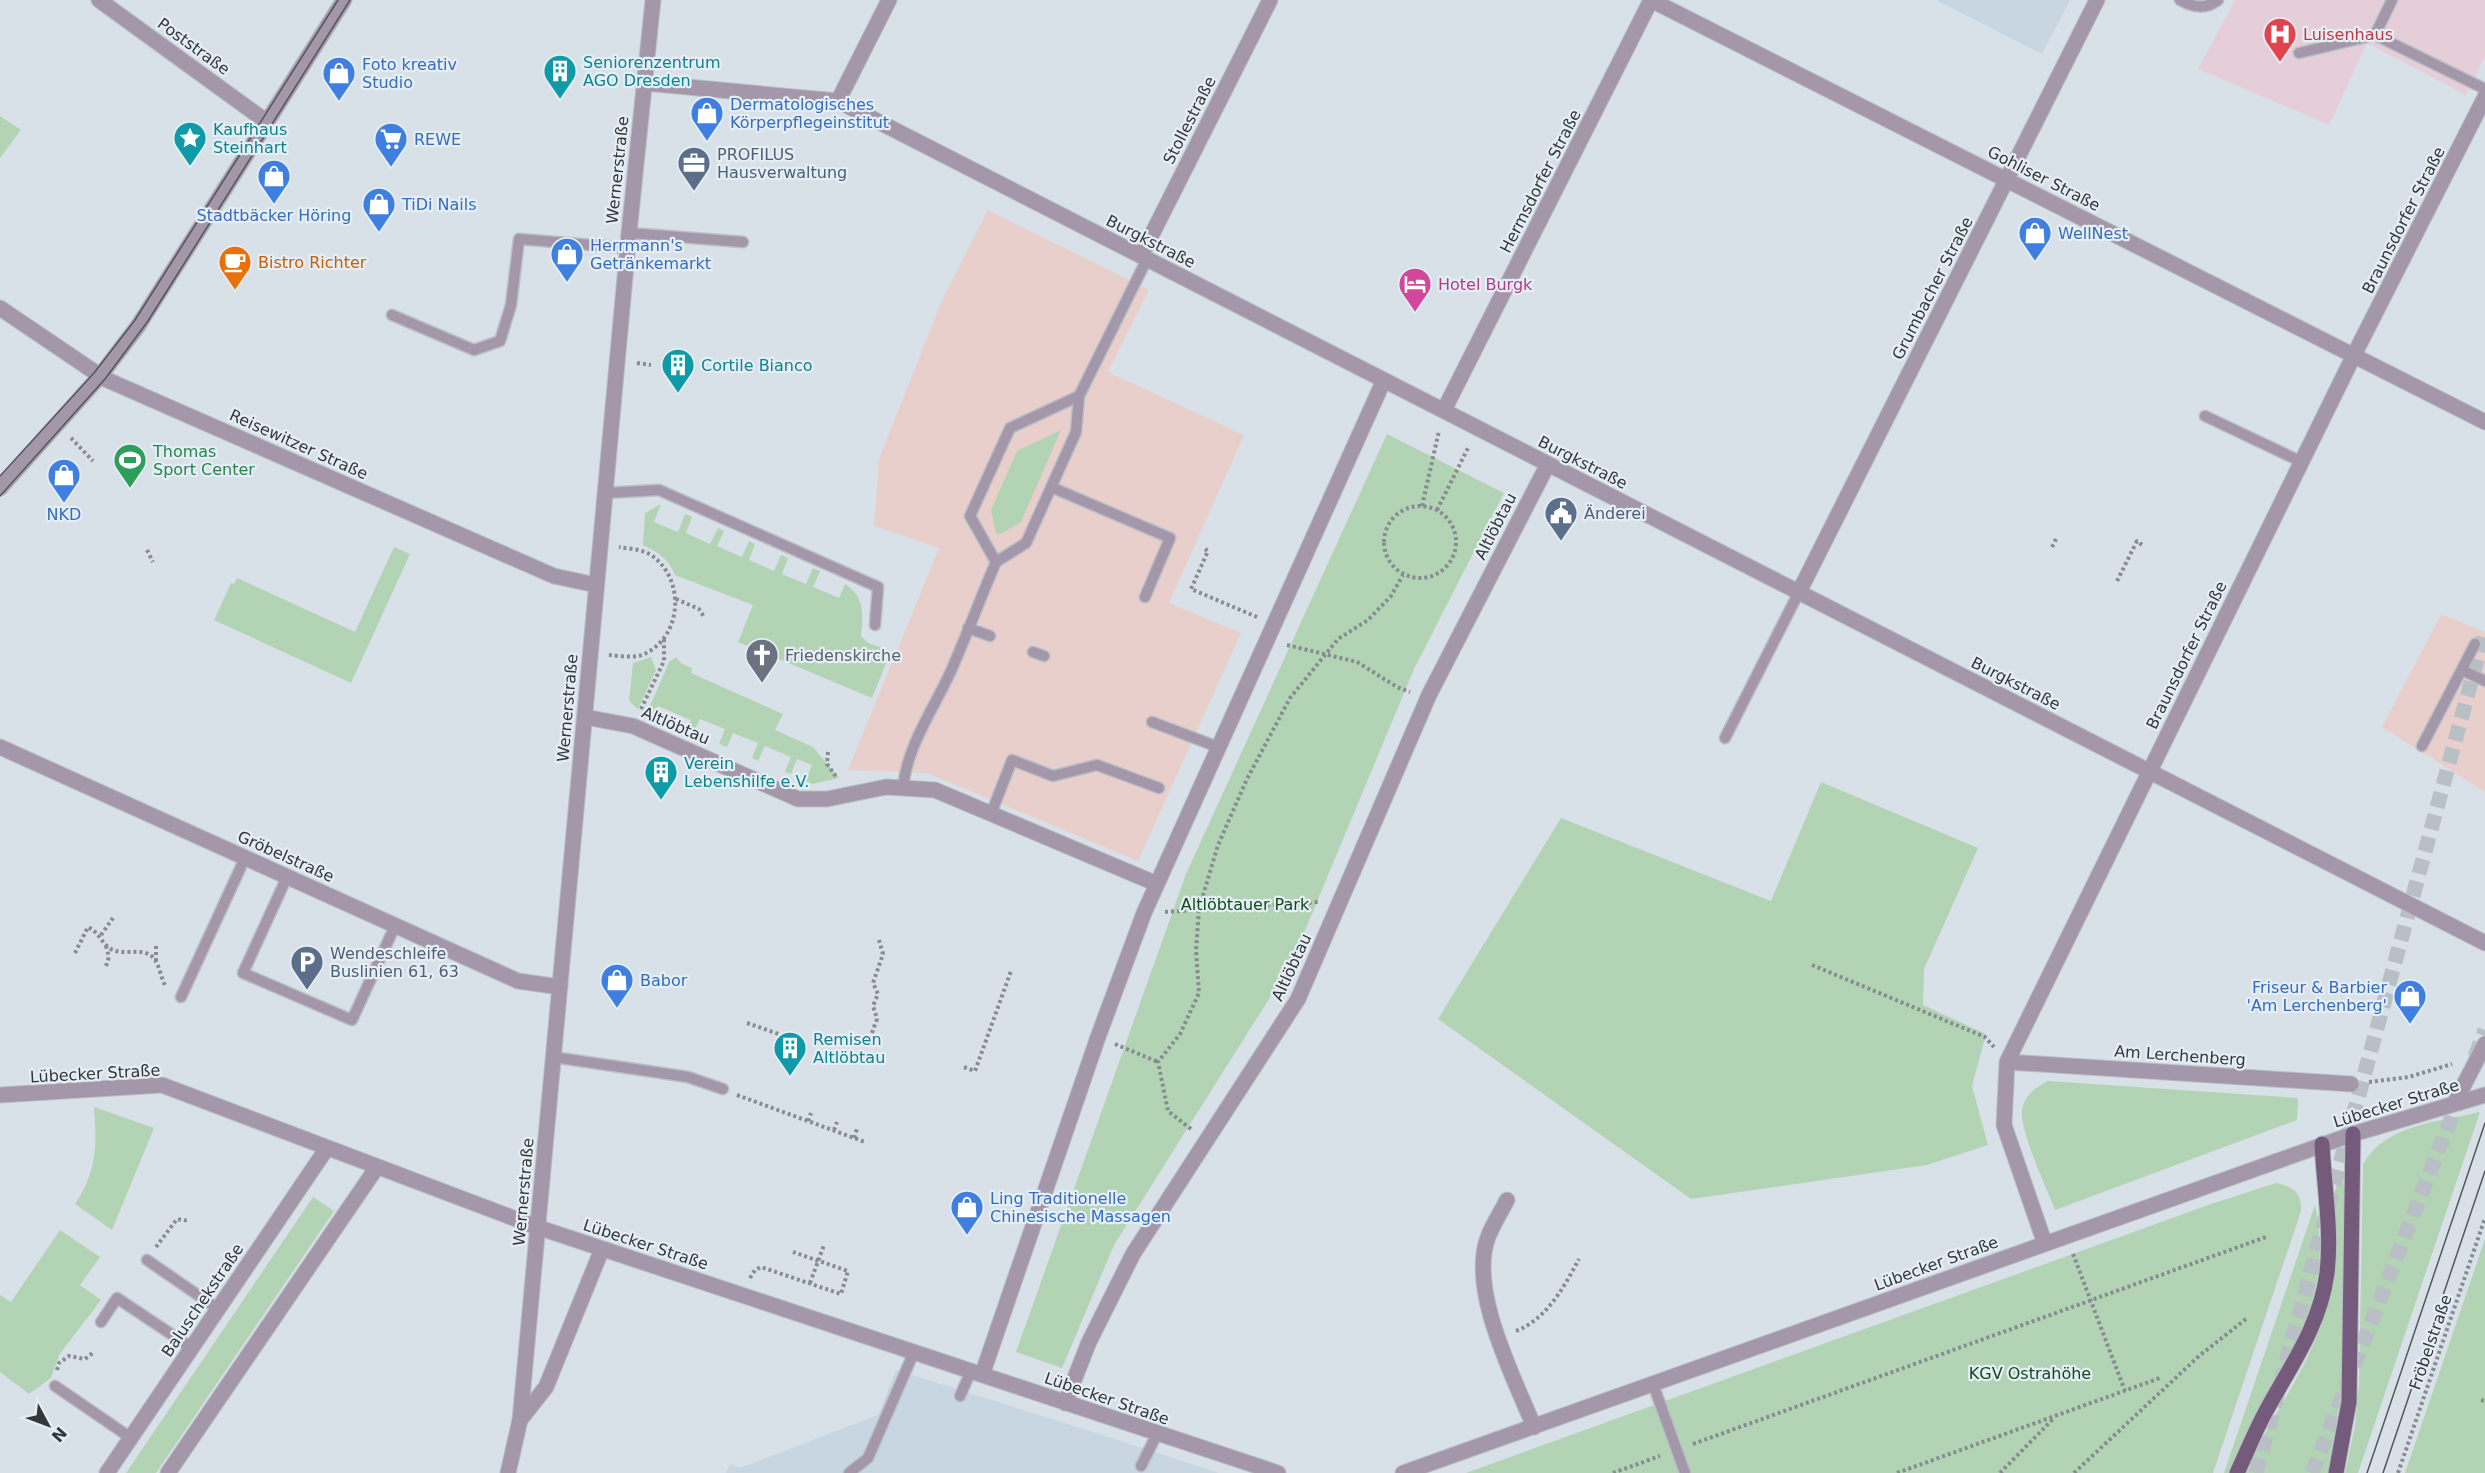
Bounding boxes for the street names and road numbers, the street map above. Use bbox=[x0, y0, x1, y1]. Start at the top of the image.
street label: Poststraße bbox=[154, 14, 233, 79]
street label: Stollestraße bbox=[1159, 73, 1220, 167]
street label: Hermsdorfer Straße bbox=[1496, 106, 1585, 256]
street label: Wernerstraße bbox=[602, 115, 633, 225]
street label: Gohliser Straße bbox=[1984, 142, 2103, 215]
street label: Braunsdorfer Straße bbox=[2358, 144, 2449, 297]
street label: Burgkstraße bbox=[1103, 211, 1199, 272]
street label: Grumbacher Straße bbox=[1888, 214, 1977, 363]
street label: Reisewitzer Straße bbox=[227, 405, 371, 484]
street label: Burgkstraße bbox=[1535, 432, 1631, 493]
street label: Altlöbtau bbox=[1471, 490, 1520, 563]
street label: Braunsdorfer Straße bbox=[2142, 578, 2231, 732]
street label: Wernerstraße bbox=[553, 653, 582, 763]
street label: Burgkstraße bbox=[1968, 653, 2064, 714]
street label: Altlöbtau bbox=[639, 703, 713, 748]
street label: Gröbelstraße bbox=[235, 827, 337, 886]
street label: Altlöbtau bbox=[1268, 930, 1315, 1004]
street label: Am Lerchenberg bbox=[2114, 1041, 2246, 1070]
street label: Lübecker Straße bbox=[29, 1061, 161, 1086]
street label: Lübecker Straße bbox=[2331, 1075, 2461, 1132]
street label: Wernerstraße bbox=[509, 1137, 538, 1247]
street label: Lübecker Straße bbox=[581, 1215, 711, 1274]
street label: Lübecker Straße bbox=[1872, 1232, 2001, 1295]
street label: Baluschekstraße bbox=[157, 1240, 247, 1361]
street label: Fröbelstraße bbox=[2405, 1292, 2456, 1392]
street label: Lübecker Straße bbox=[1042, 1368, 1172, 1429]

